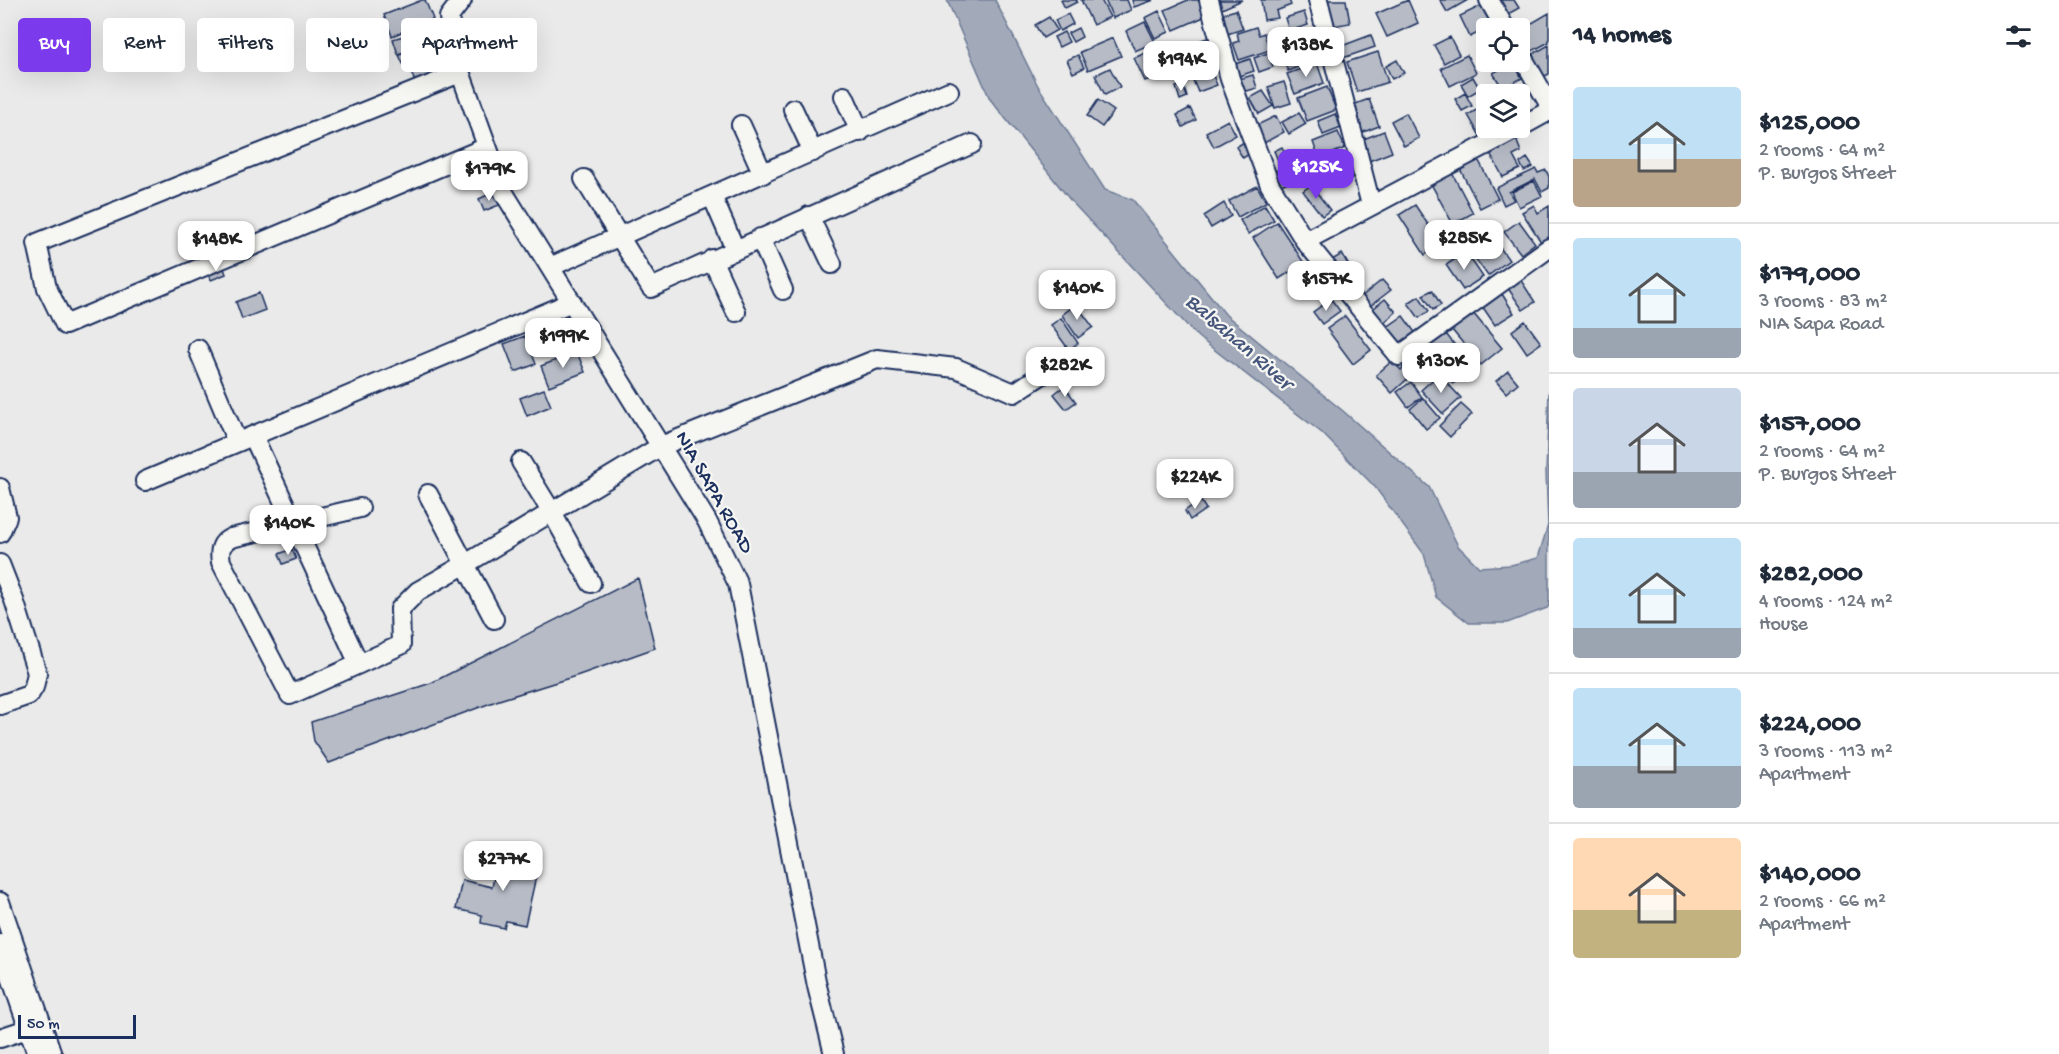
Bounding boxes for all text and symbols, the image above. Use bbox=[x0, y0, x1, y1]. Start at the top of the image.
chip: Buy bbox=[18, 18, 91, 72]
chip: Rent bbox=[103, 18, 185, 72]
chip: Filters bbox=[197, 18, 294, 72]
chip: New bbox=[306, 18, 389, 72]
chip: Apartment bbox=[401, 18, 537, 72]
map controls bbox=[1476, 18, 1530, 138]
button: locate bbox=[1476, 18, 1530, 72]
icon: filters bbox=[2002, 20, 2035, 53]
text: 14 homes bbox=[1573, 21, 1671, 52]
pin: $138K bbox=[1264, 27, 1348, 78]
text: $138K bbox=[1281, 35, 1331, 58]
pin: $194K bbox=[1139, 41, 1223, 92]
text: $194K bbox=[1157, 49, 1205, 72]
button: layers bbox=[1476, 84, 1530, 138]
text: $125,000 bbox=[1759, 109, 1860, 140]
icon: home bbox=[1621, 111, 1693, 183]
text: 2 rooms · 64 m² bbox=[1759, 140, 1885, 163]
pin: $125K bbox=[1274, 149, 1358, 200]
pin: $179K bbox=[447, 151, 531, 202]
text: $125K bbox=[1292, 157, 1340, 180]
text: $179K bbox=[465, 159, 513, 182]
text: P. Burgos Street bbox=[1759, 163, 1895, 186]
pin: $285K bbox=[1422, 220, 1506, 271]
pin: $148K bbox=[174, 221, 258, 272]
text: $285K bbox=[1438, 228, 1490, 251]
text: $148K bbox=[192, 229, 240, 252]
text: $179,000 bbox=[1759, 260, 1860, 291]
pin: $157K bbox=[1284, 261, 1368, 312]
icon: home bbox=[1621, 262, 1693, 334]
text: $157K bbox=[1302, 269, 1351, 292]
pin: $140K bbox=[1035, 270, 1119, 321]
text: $140K bbox=[1053, 278, 1101, 301]
water label: Balsahan River bbox=[1179, 289, 1300, 399]
text: 3 rooms · 83 m² bbox=[1759, 291, 1887, 314]
text: NIA Sapa Road bbox=[1759, 314, 1883, 337]
pin: $199K bbox=[521, 318, 605, 369]
text: $199K bbox=[539, 326, 587, 349]
pin: $130K bbox=[1399, 343, 1483, 394]
pin: $282K bbox=[1023, 347, 1107, 398]
text: $130K bbox=[1416, 351, 1466, 374]
text: $282K bbox=[1040, 355, 1090, 378]
text: $157,000 bbox=[1759, 410, 1861, 441]
icon: home bbox=[1621, 412, 1693, 484]
street label: NIA SAPA ROAD bbox=[668, 427, 758, 559]
text: 2 rooms · 64 m² bbox=[1759, 441, 1885, 464]
pin: $224K bbox=[1153, 459, 1237, 510]
text: P. Burgos Street bbox=[1759, 464, 1895, 487]
text: $224K bbox=[1170, 467, 1220, 490]
pin: $140K bbox=[246, 505, 330, 556]
text: $140K bbox=[264, 513, 312, 536]
text: $282,000 bbox=[1759, 560, 1863, 591]
icon: home bbox=[1621, 562, 1693, 634]
text: 4 rooms · 124 m² bbox=[1759, 591, 1893, 614]
text: House bbox=[1759, 614, 1808, 637]
text: $224,000 bbox=[1759, 710, 1861, 741]
icon: home bbox=[1621, 712, 1693, 784]
text: 3 rooms · 113 m² bbox=[1759, 741, 1893, 764]
text: Apartment bbox=[1759, 764, 1849, 787]
pin: $277K bbox=[461, 841, 545, 892]
text: $277K bbox=[478, 849, 528, 872]
text: $140,000 bbox=[1759, 860, 1861, 891]
icon: home bbox=[1621, 862, 1693, 934]
text: 2 rooms · 66 m² bbox=[1759, 891, 1886, 914]
text: Apartment bbox=[1759, 914, 1849, 937]
scale bar bbox=[18, 1012, 136, 1040]
text: 50 m bbox=[27, 1016, 60, 1035]

